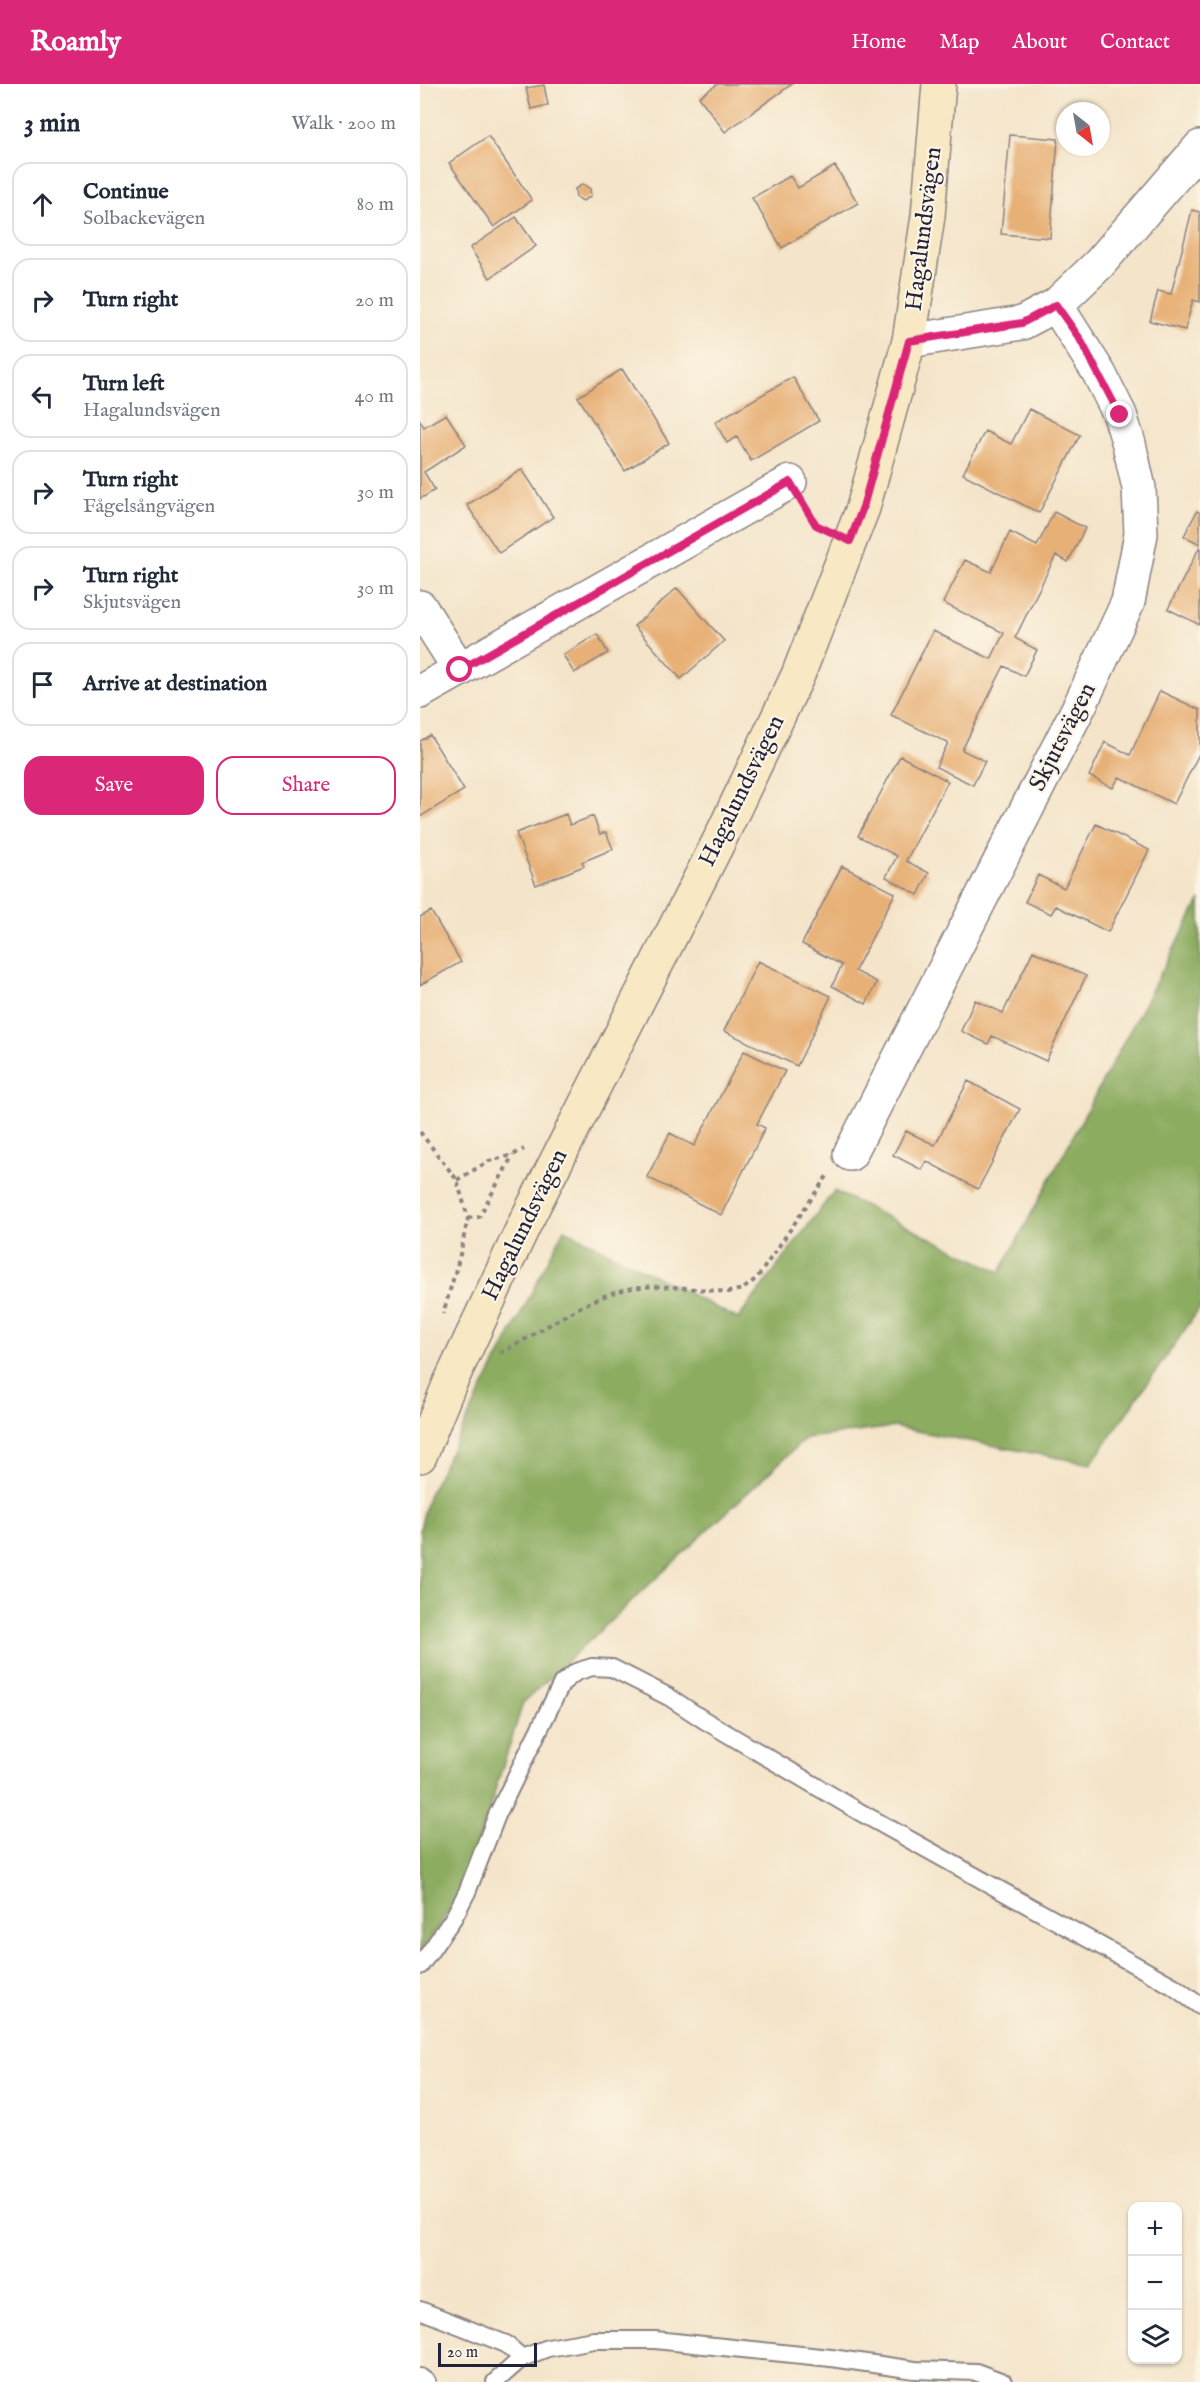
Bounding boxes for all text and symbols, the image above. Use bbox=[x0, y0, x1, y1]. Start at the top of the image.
text: Roamly bbox=[30, 25, 121, 60]
text: Home bbox=[851, 29, 906, 56]
text: Map bbox=[939, 29, 979, 56]
text: About bbox=[1012, 29, 1067, 56]
text: Contact bbox=[1100, 29, 1170, 56]
north arrow bbox=[1056, 102, 1110, 156]
text: 3 min bbox=[24, 107, 80, 140]
text: Walk · 200 m bbox=[291, 111, 396, 136]
street label: Hagalundsvägen bbox=[899, 145, 949, 313]
text: Continue bbox=[83, 178, 169, 206]
icon: ahead bbox=[26, 188, 59, 221]
text: 80 m bbox=[357, 192, 394, 217]
text: Solbackevägen bbox=[83, 206, 205, 231]
icon: right bbox=[26, 284, 59, 317]
text: Turn right bbox=[83, 286, 178, 314]
text: 20 m bbox=[355, 288, 394, 313]
text: Turn left bbox=[83, 370, 165, 398]
icon: left bbox=[26, 380, 59, 413]
text: 40 m bbox=[355, 384, 394, 409]
text: Hagalundsvägen bbox=[83, 398, 221, 423]
route end bbox=[1106, 401, 1132, 427]
text: Turn right bbox=[83, 466, 178, 494]
icon: right bbox=[26, 476, 59, 509]
text: 30 m bbox=[357, 480, 394, 505]
text: Fågelsångvägen bbox=[83, 494, 215, 519]
text: Turn right bbox=[83, 562, 178, 590]
icon: right bbox=[26, 572, 59, 605]
text: 30 m bbox=[357, 576, 394, 601]
text: Skjutsvägen bbox=[83, 590, 181, 615]
route start bbox=[446, 656, 472, 682]
icon: arrive bbox=[26, 668, 59, 701]
text: Arrive at destination bbox=[83, 670, 267, 698]
street label: Skjutsvägen bbox=[1022, 677, 1104, 796]
street label: Hagalundsvägen bbox=[692, 710, 792, 872]
button: Save bbox=[24, 756, 204, 815]
button: Share bbox=[216, 756, 396, 815]
street label: Hagalundsvägen bbox=[475, 1144, 575, 1306]
map controls bbox=[1128, 2202, 1182, 2364]
button: + bbox=[1128, 2202, 1182, 2256]
button: − bbox=[1128, 2256, 1182, 2310]
button: layers bbox=[1128, 2310, 1182, 2364]
scale bar bbox=[438, 2340, 537, 2368]
text: 20 m bbox=[447, 2343, 478, 2363]

